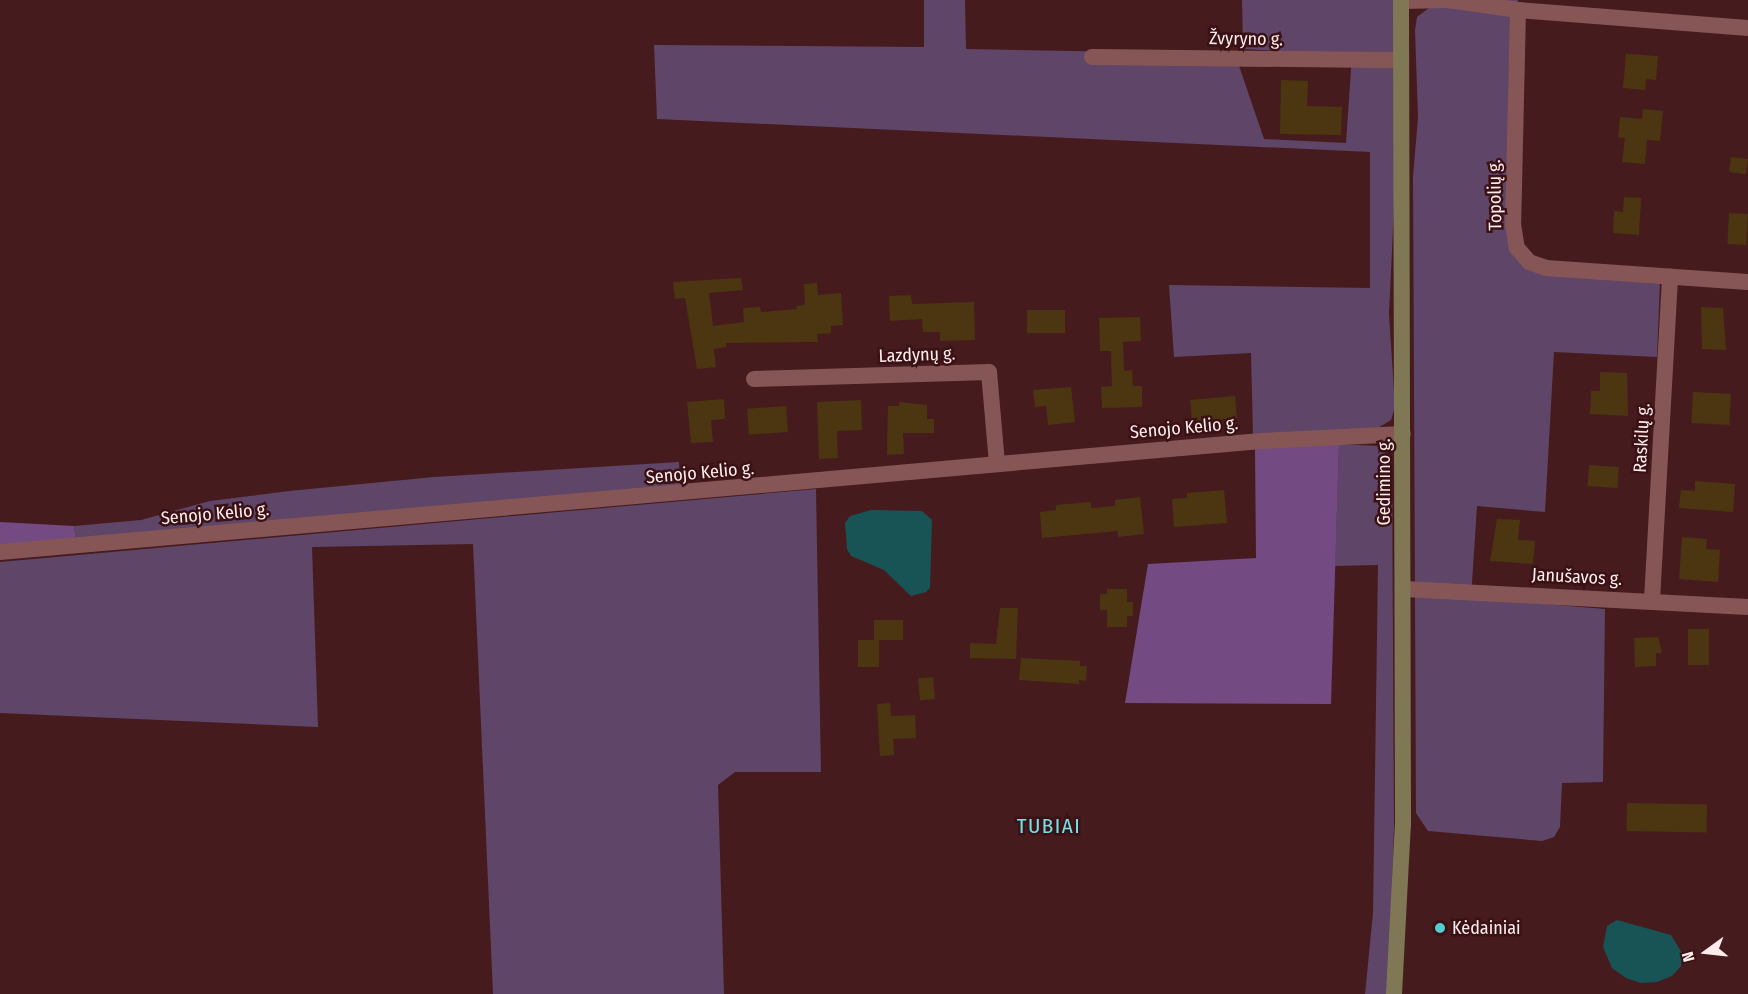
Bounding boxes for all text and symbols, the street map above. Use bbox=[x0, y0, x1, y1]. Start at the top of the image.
street label: Žvyryno g. bbox=[1209, 28, 1283, 50]
street label: Topolių g. bbox=[1484, 159, 1506, 231]
street label: Lazdynų g. bbox=[878, 343, 956, 367]
street label: Raskilų g. bbox=[1629, 403, 1655, 473]
street label: Senojo Kelio g. bbox=[1129, 413, 1239, 443]
street label: Gedimino g. bbox=[1373, 438, 1395, 526]
street label: Senojo Kelio g. bbox=[645, 458, 755, 488]
street label: Senojo Kelio g. bbox=[160, 499, 270, 529]
street label: Janušavos g. bbox=[1531, 564, 1623, 590]
district label: TUBIAI bbox=[1017, 813, 1081, 839]
place label: Kėdainiai bbox=[1452, 917, 1521, 939]
marker: Kėdainiai bbox=[1433, 921, 1447, 935]
north arrow bbox=[1676, 922, 1736, 982]
text: N bbox=[1678, 950, 1699, 964]

